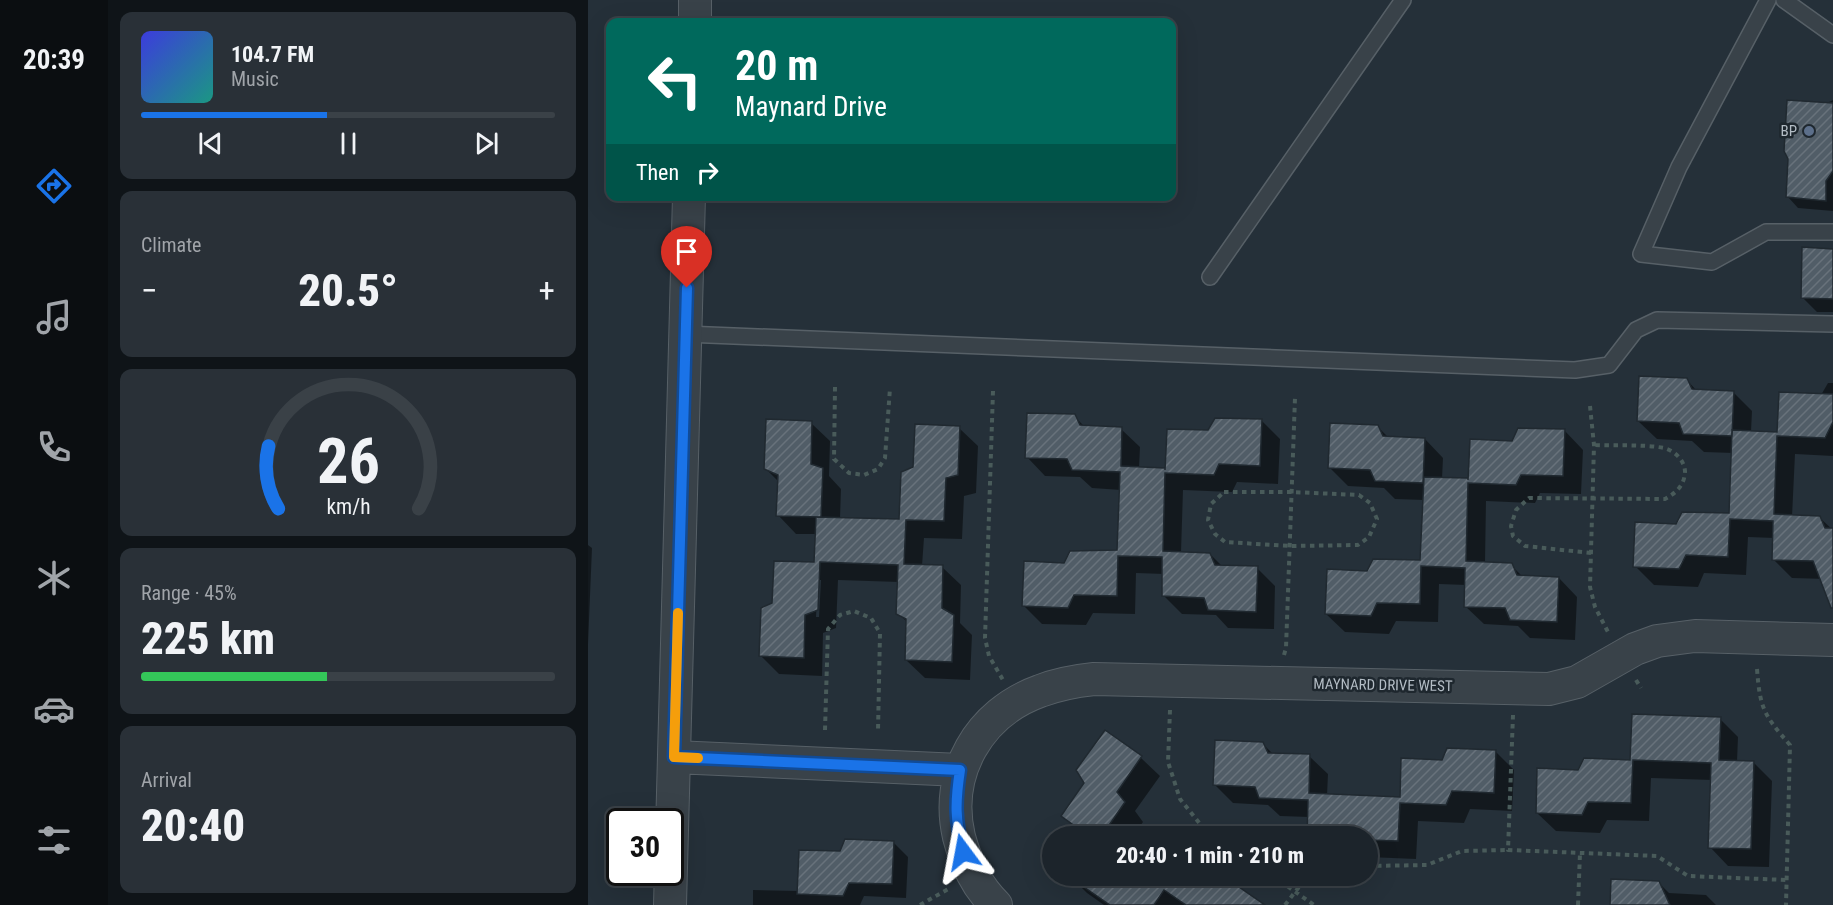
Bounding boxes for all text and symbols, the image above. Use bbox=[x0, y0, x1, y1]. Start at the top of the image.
text: 20 m bbox=[735, 41, 818, 90]
text: 104.7 FM bbox=[231, 42, 314, 67]
icon: left bbox=[636, 42, 714, 120]
text: 20:39 bbox=[23, 44, 85, 76]
text: Music bbox=[231, 67, 279, 91]
text: Maynard Drive bbox=[735, 91, 887, 123]
place label: BP bbox=[1780, 122, 1797, 140]
marker: BP bbox=[1802, 124, 1816, 138]
icon: previous bbox=[194, 127, 227, 160]
icon: pause bbox=[332, 127, 365, 160]
icon: next bbox=[470, 127, 503, 160]
icon: right bbox=[691, 156, 724, 189]
text: Then bbox=[636, 160, 679, 185]
icon: directions bbox=[33, 165, 75, 207]
pin bbox=[661, 226, 712, 288]
text: Climate bbox=[141, 233, 201, 257]
icon: arrive bbox=[670, 235, 703, 268]
text: 20.5° bbox=[298, 264, 398, 317]
text: − bbox=[141, 271, 158, 310]
text: + bbox=[539, 271, 555, 310]
icon: music bbox=[33, 296, 75, 338]
icon: phone bbox=[33, 426, 75, 468]
text: 26 bbox=[316, 426, 380, 499]
text: km/h bbox=[326, 495, 370, 520]
icon: climate bbox=[33, 557, 75, 599]
text: Range · 45% bbox=[141, 581, 237, 605]
text: 225 km bbox=[141, 612, 275, 665]
street label: MAYNARD DRIVE WEST bbox=[1313, 675, 1453, 695]
icon: car bbox=[33, 688, 75, 730]
text: Arrival bbox=[141, 768, 192, 792]
text: 20:40 bbox=[141, 799, 245, 852]
speed limit sign: 30 bbox=[606, 808, 684, 886]
icon: filters bbox=[33, 819, 75, 861]
position arrow bbox=[931, 820, 995, 884]
text: 20:40 · 1 min · 210 m bbox=[1116, 843, 1304, 868]

